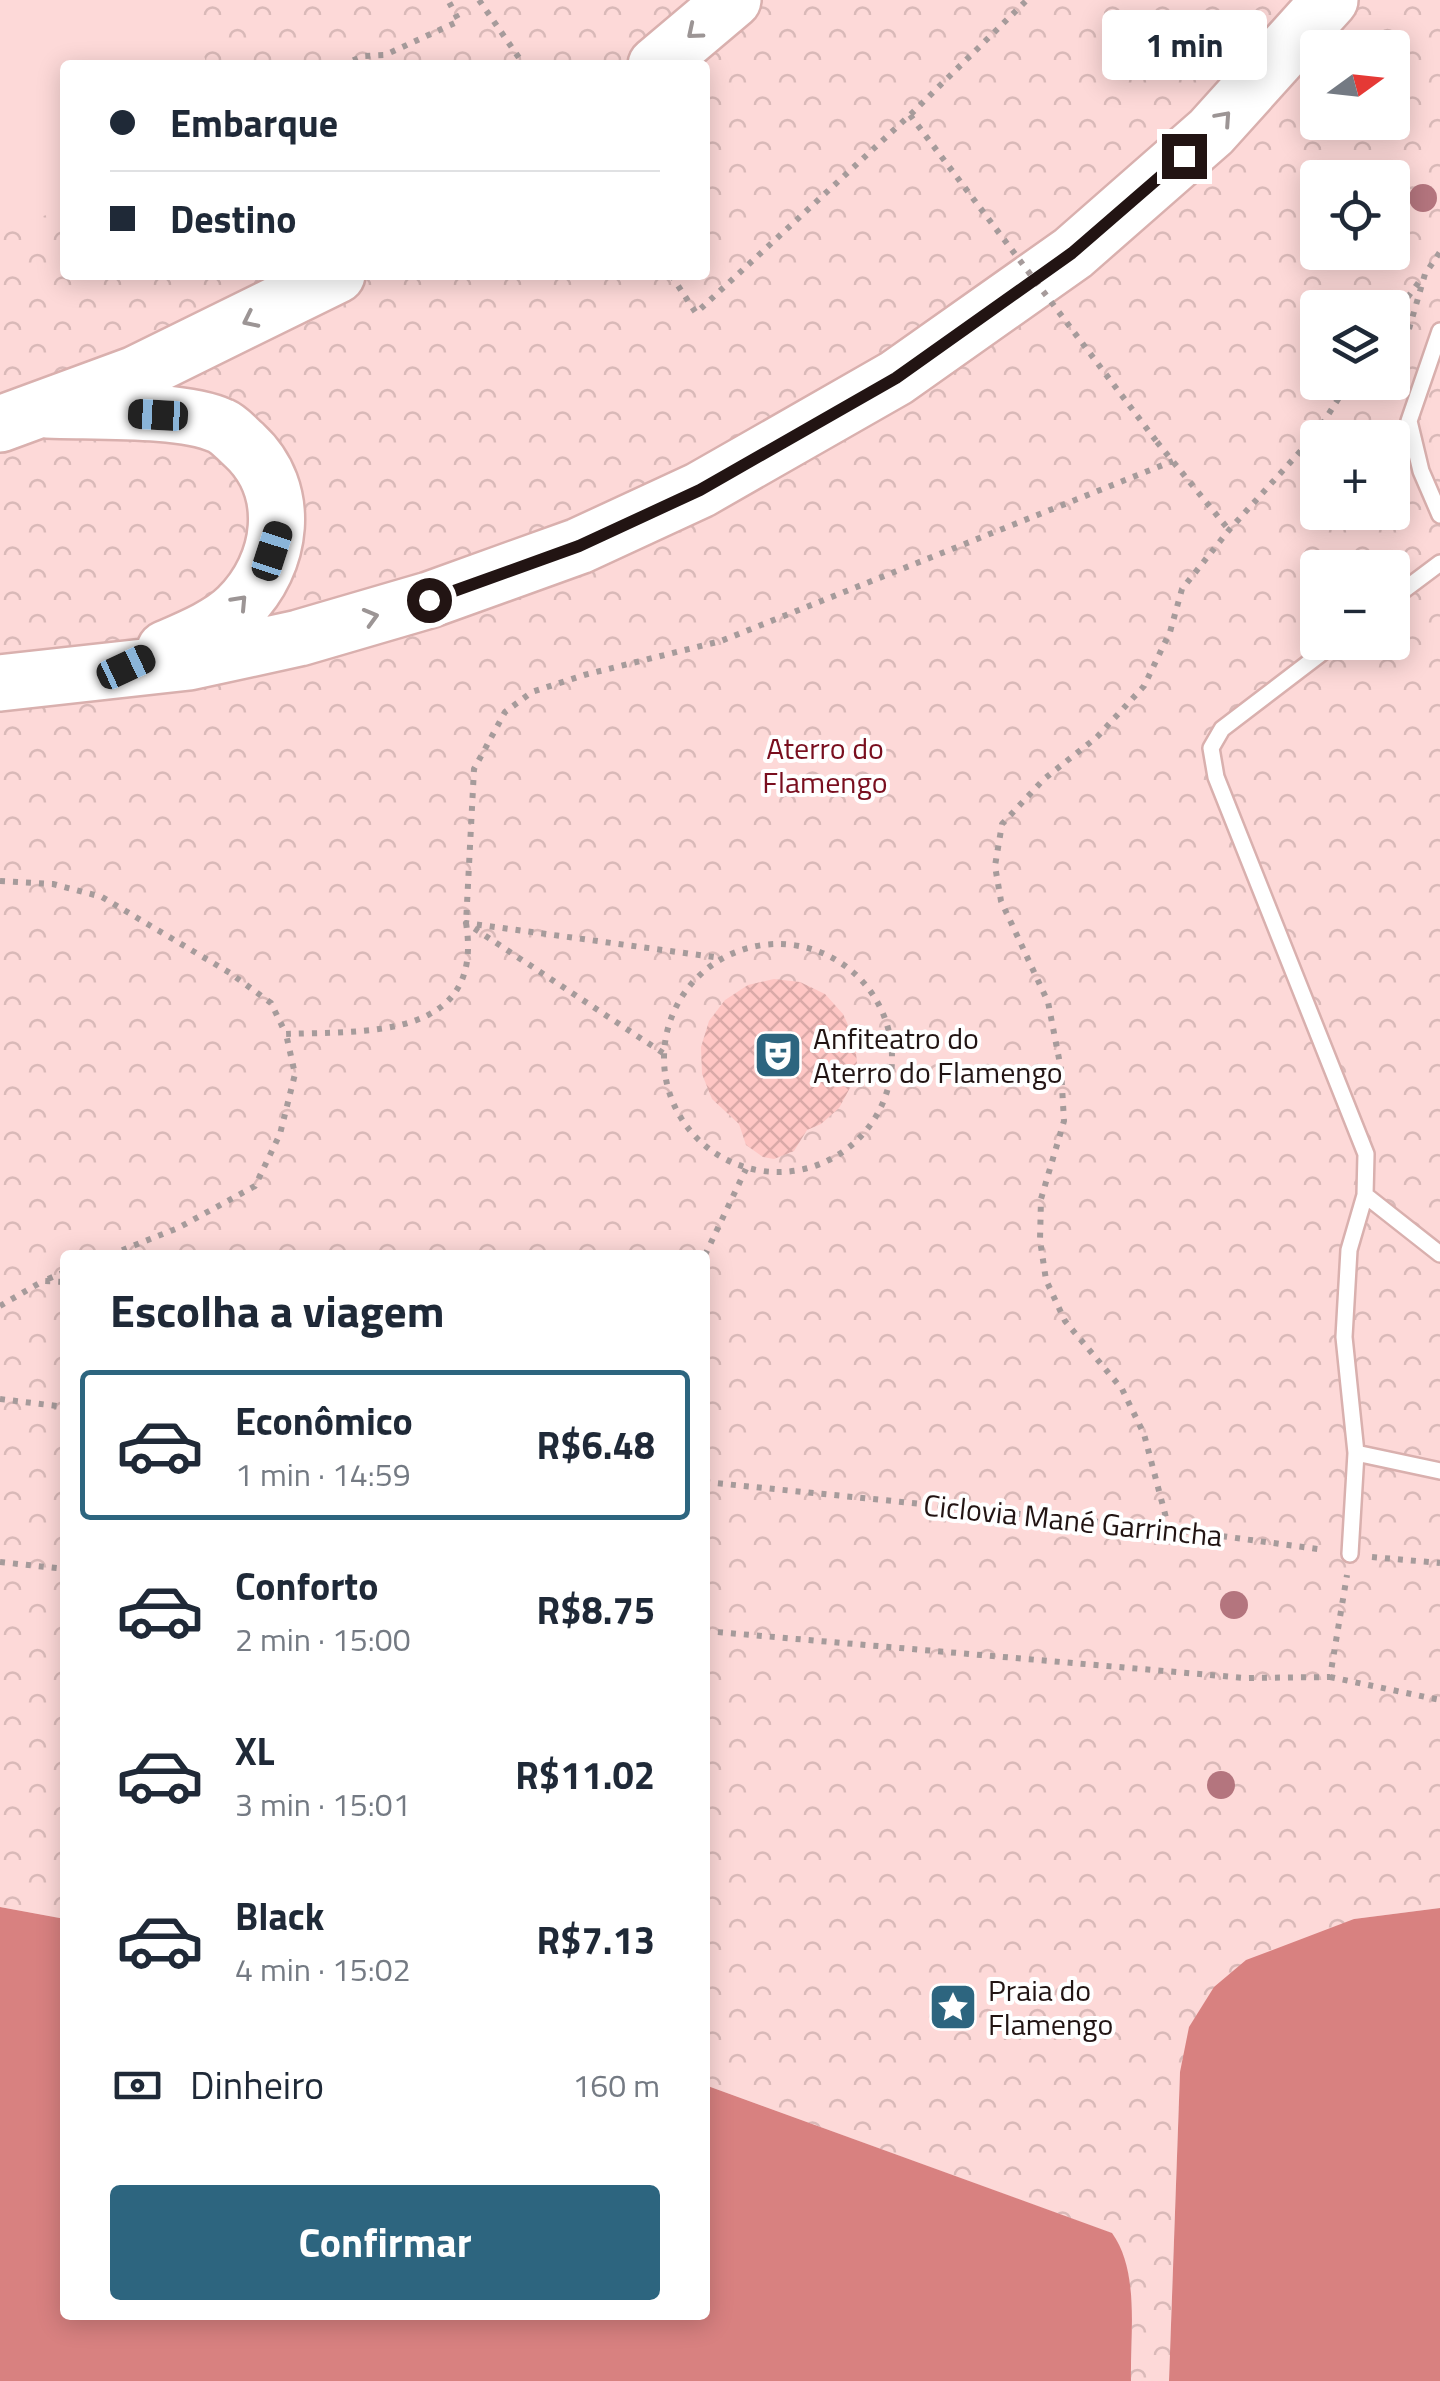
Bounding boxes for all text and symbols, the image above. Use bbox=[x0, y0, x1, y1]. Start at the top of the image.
callout: 1 min bbox=[1102, 11, 1266, 81]
one-way arrow bbox=[688, 21, 706, 39]
text: 1 min bbox=[1146, 21, 1223, 69]
north arrow bbox=[1300, 30, 1410, 140]
map controls bbox=[1300, 30, 1410, 660]
text: Embarque bbox=[170, 94, 338, 152]
one-way arrow bbox=[1212, 111, 1230, 130]
route end bbox=[1162, 134, 1207, 179]
button: locate bbox=[1300, 160, 1410, 270]
text: Destino bbox=[170, 190, 296, 248]
button: layers bbox=[1300, 290, 1410, 400]
one-way arrow bbox=[242, 307, 260, 327]
car bbox=[127, 398, 189, 432]
button: + bbox=[1300, 420, 1410, 530]
car bbox=[248, 518, 296, 584]
button: − bbox=[1300, 550, 1410, 660]
route start bbox=[407, 578, 452, 623]
one-way arrow bbox=[228, 596, 246, 614]
one-way arrow bbox=[361, 608, 378, 629]
car bbox=[92, 641, 160, 693]
park label: Aterro do Flamengo bbox=[762, 725, 888, 805]
place label: Anfiteatro do Aterro do Flamengo bbox=[813, 1015, 1063, 1095]
theatre icon: Anfiteatro do Aterro do Flamengo bbox=[752, 1029, 804, 1081]
text: Escolha a viagem bbox=[110, 1276, 445, 1344]
text: Econômico bbox=[235, 1392, 413, 1450]
icon: car bbox=[115, 1400, 205, 1490]
text: R$6.48 bbox=[537, 1416, 655, 1474]
text: 1 min · 14:59 bbox=[235, 1450, 411, 1498]
street label: Ciclovia Mané Garrincha bbox=[921, 1481, 1225, 1559]
text: Conforto bbox=[235, 1557, 378, 1615]
icon: car bbox=[115, 1565, 205, 1655]
text: R$8.75 bbox=[537, 1581, 655, 1639]
text: 2 min · 15:00 bbox=[235, 1615, 411, 1663]
text: XL bbox=[235, 1722, 275, 1780]
icon: car bbox=[115, 1730, 205, 1820]
text: R$11.02 bbox=[515, 1746, 655, 1804]
text: 3 min · 15:01 bbox=[235, 1780, 411, 1828]
text: Black bbox=[235, 1887, 324, 1945]
icon: car bbox=[115, 1895, 205, 1985]
text: R$7.13 bbox=[537, 1911, 655, 1969]
text: 4 min · 15:02 bbox=[235, 1945, 411, 1993]
place label: Praia do Flamengo bbox=[988, 1967, 1113, 2047]
place icon: Praia do Flamengo bbox=[927, 1981, 979, 2033]
text: Dinheiro bbox=[190, 2056, 324, 2114]
icon: cash bbox=[110, 2058, 165, 2113]
text: 160 m bbox=[572, 2061, 660, 2109]
button: Confirmar bbox=[110, 2185, 660, 2300]

